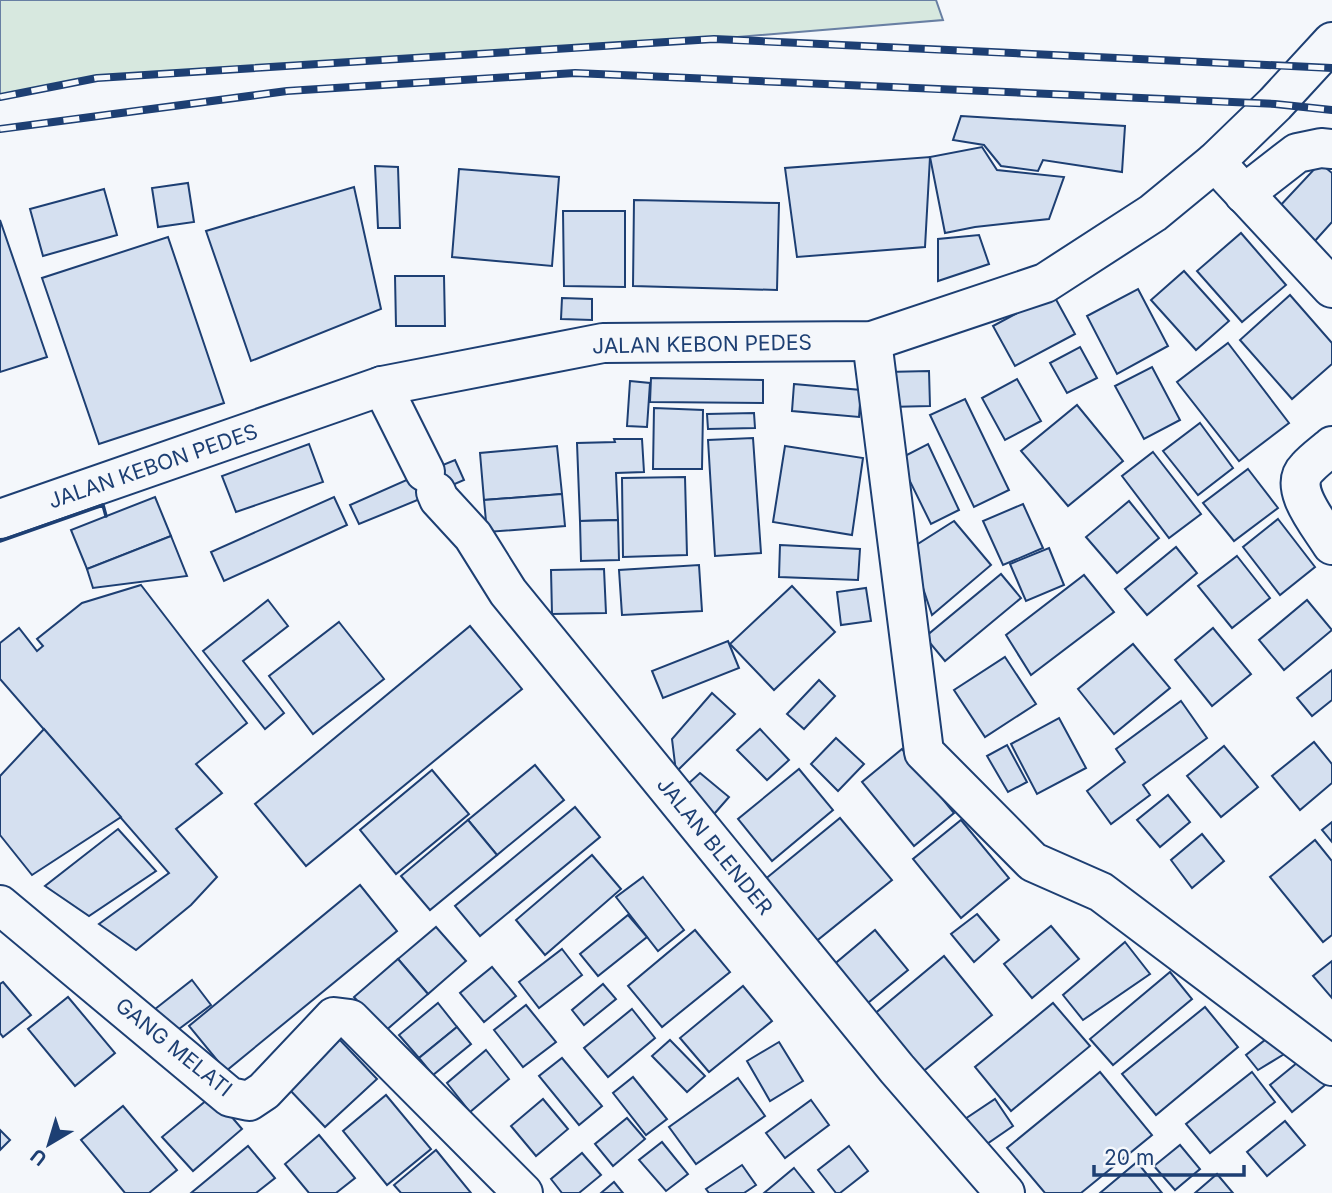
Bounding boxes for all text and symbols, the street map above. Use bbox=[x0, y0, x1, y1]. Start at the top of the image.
street label: JALAN KEBON PEDES bbox=[592, 330, 812, 358]
street label: JALAN KEBON PEDES bbox=[45, 418, 261, 514]
street label: JALAN BLENDER bbox=[652, 772, 778, 920]
street label: GANG MELATI bbox=[111, 992, 237, 1102]
north arrow bbox=[14, 1109, 84, 1179]
scale bar bbox=[1094, 1134, 1244, 1178]
text: U bbox=[26, 1144, 51, 1170]
text: 20 m bbox=[1104, 1145, 1154, 1170]

